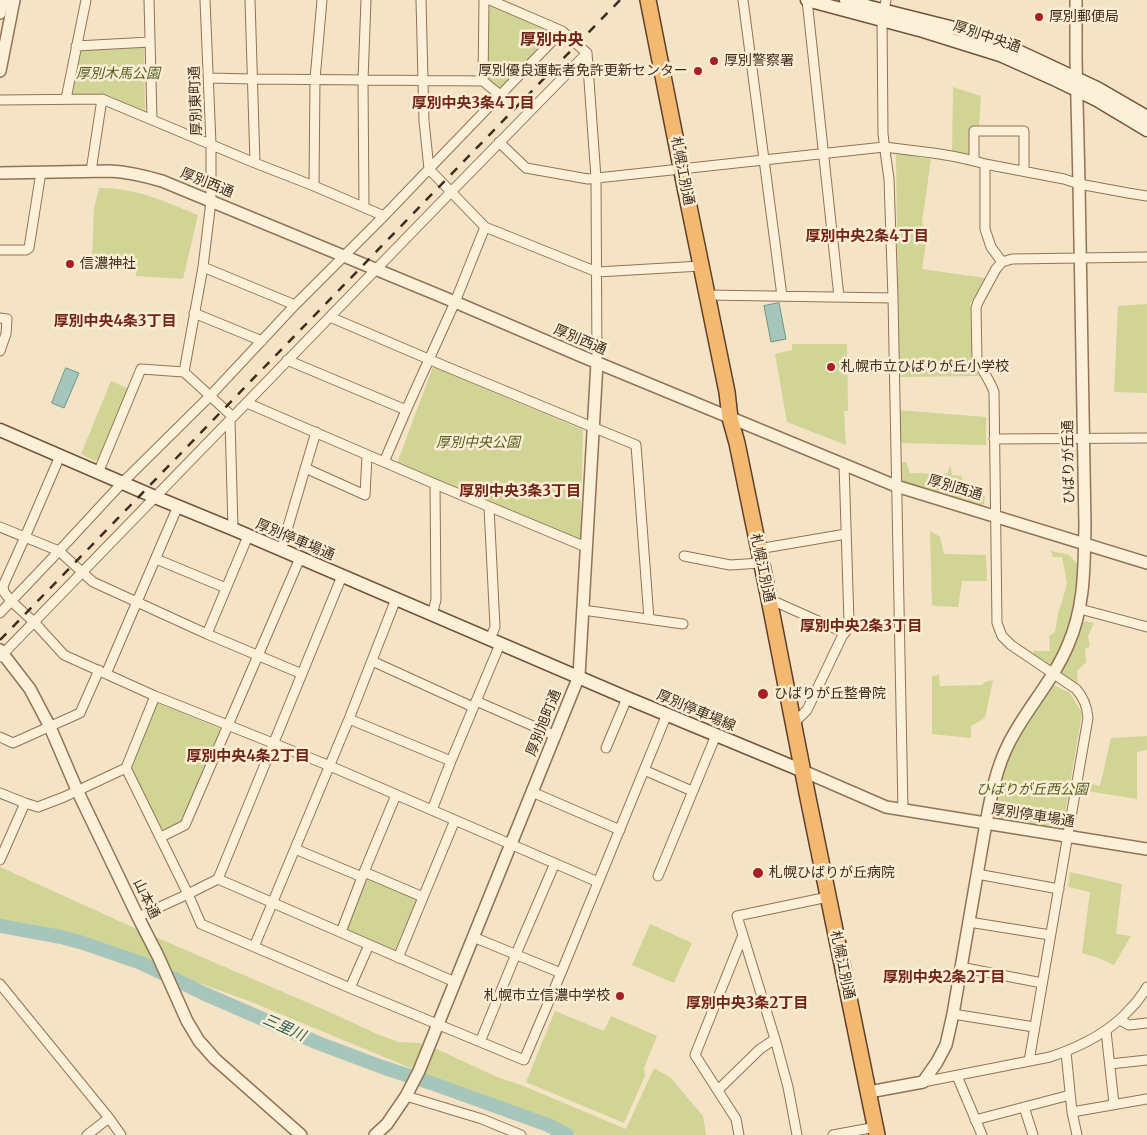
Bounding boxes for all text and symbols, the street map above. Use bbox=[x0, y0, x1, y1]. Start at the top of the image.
place label: 厚別郵便局 bbox=[1049, 9, 1119, 25]
marker: 厚別郵便局 bbox=[1033, 11, 1045, 23]
street label: 厚別中央通 bbox=[951, 18, 1023, 56]
district label: 厚別中央 bbox=[520, 30, 584, 50]
place label: 厚別警察署 bbox=[724, 53, 794, 69]
marker: 厚別警察署 bbox=[708, 55, 720, 67]
place label: 厚別優良運転者免許更新センター bbox=[478, 63, 688, 79]
marker: 厚別優良運転者免許更新センター bbox=[692, 65, 704, 77]
park label: 厚別木馬公園 bbox=[76, 66, 160, 82]
street label: 厚別東町通 bbox=[186, 66, 206, 136]
district label: 厚別中央3条4丁目 bbox=[411, 95, 535, 113]
street label: 札幌江別通 bbox=[667, 135, 697, 207]
street label: 厚別西通 bbox=[178, 165, 236, 201]
district label: 厚別中央2条4丁目 bbox=[805, 228, 929, 246]
place label: 信濃神社 bbox=[80, 256, 136, 272]
marker: 信濃神社 bbox=[64, 258, 76, 270]
district label: 厚別中央4条3丁目 bbox=[53, 313, 177, 331]
street label: 厚別西通 bbox=[551, 321, 609, 359]
place label: 札幌市立ひばりが丘小学校 bbox=[841, 359, 1009, 375]
marker: 札幌市立ひばりが丘小学校 bbox=[825, 361, 837, 373]
street label: ひばりが丘通 bbox=[1060, 420, 1078, 504]
park label: 厚別中央公園 bbox=[436, 435, 520, 451]
street label: 厚別西通 bbox=[926, 472, 984, 504]
district label: 厚別中央3条3丁目 bbox=[459, 483, 581, 501]
street label: 厚別停車場通 bbox=[253, 516, 337, 564]
street label: 札幌江別通 bbox=[747, 532, 777, 604]
district label: 厚別中央2条3丁目 bbox=[800, 618, 922, 636]
place label: ひばりが丘整骨院 bbox=[774, 686, 886, 702]
street label: 厚別旭町通 bbox=[523, 687, 565, 759]
street label: 厚別停車場線 bbox=[654, 687, 738, 735]
marker: ひばりが丘整骨院 bbox=[756, 687, 770, 701]
district label: 厚別中央4条2丁目 bbox=[186, 748, 310, 766]
park label: ひばりが丘西公園 bbox=[976, 782, 1088, 798]
street label: 厚別停車場通 bbox=[990, 801, 1076, 831]
place label: 札幌ひばりが丘病院 bbox=[769, 865, 895, 881]
marker: 札幌ひばりが丘病院 bbox=[751, 866, 765, 880]
street label: 山本通 bbox=[129, 876, 163, 922]
street label: 札幌江別通 bbox=[827, 929, 857, 1001]
district label: 厚別中央2条2丁目 bbox=[883, 969, 1005, 987]
place label: 札幌市立信濃中学校 bbox=[484, 988, 610, 1004]
marker: 札幌市立信濃中学校 bbox=[614, 990, 626, 1002]
district label: 厚別中央3条2丁目 bbox=[686, 995, 808, 1013]
water label: 三里川 bbox=[260, 1011, 308, 1045]

